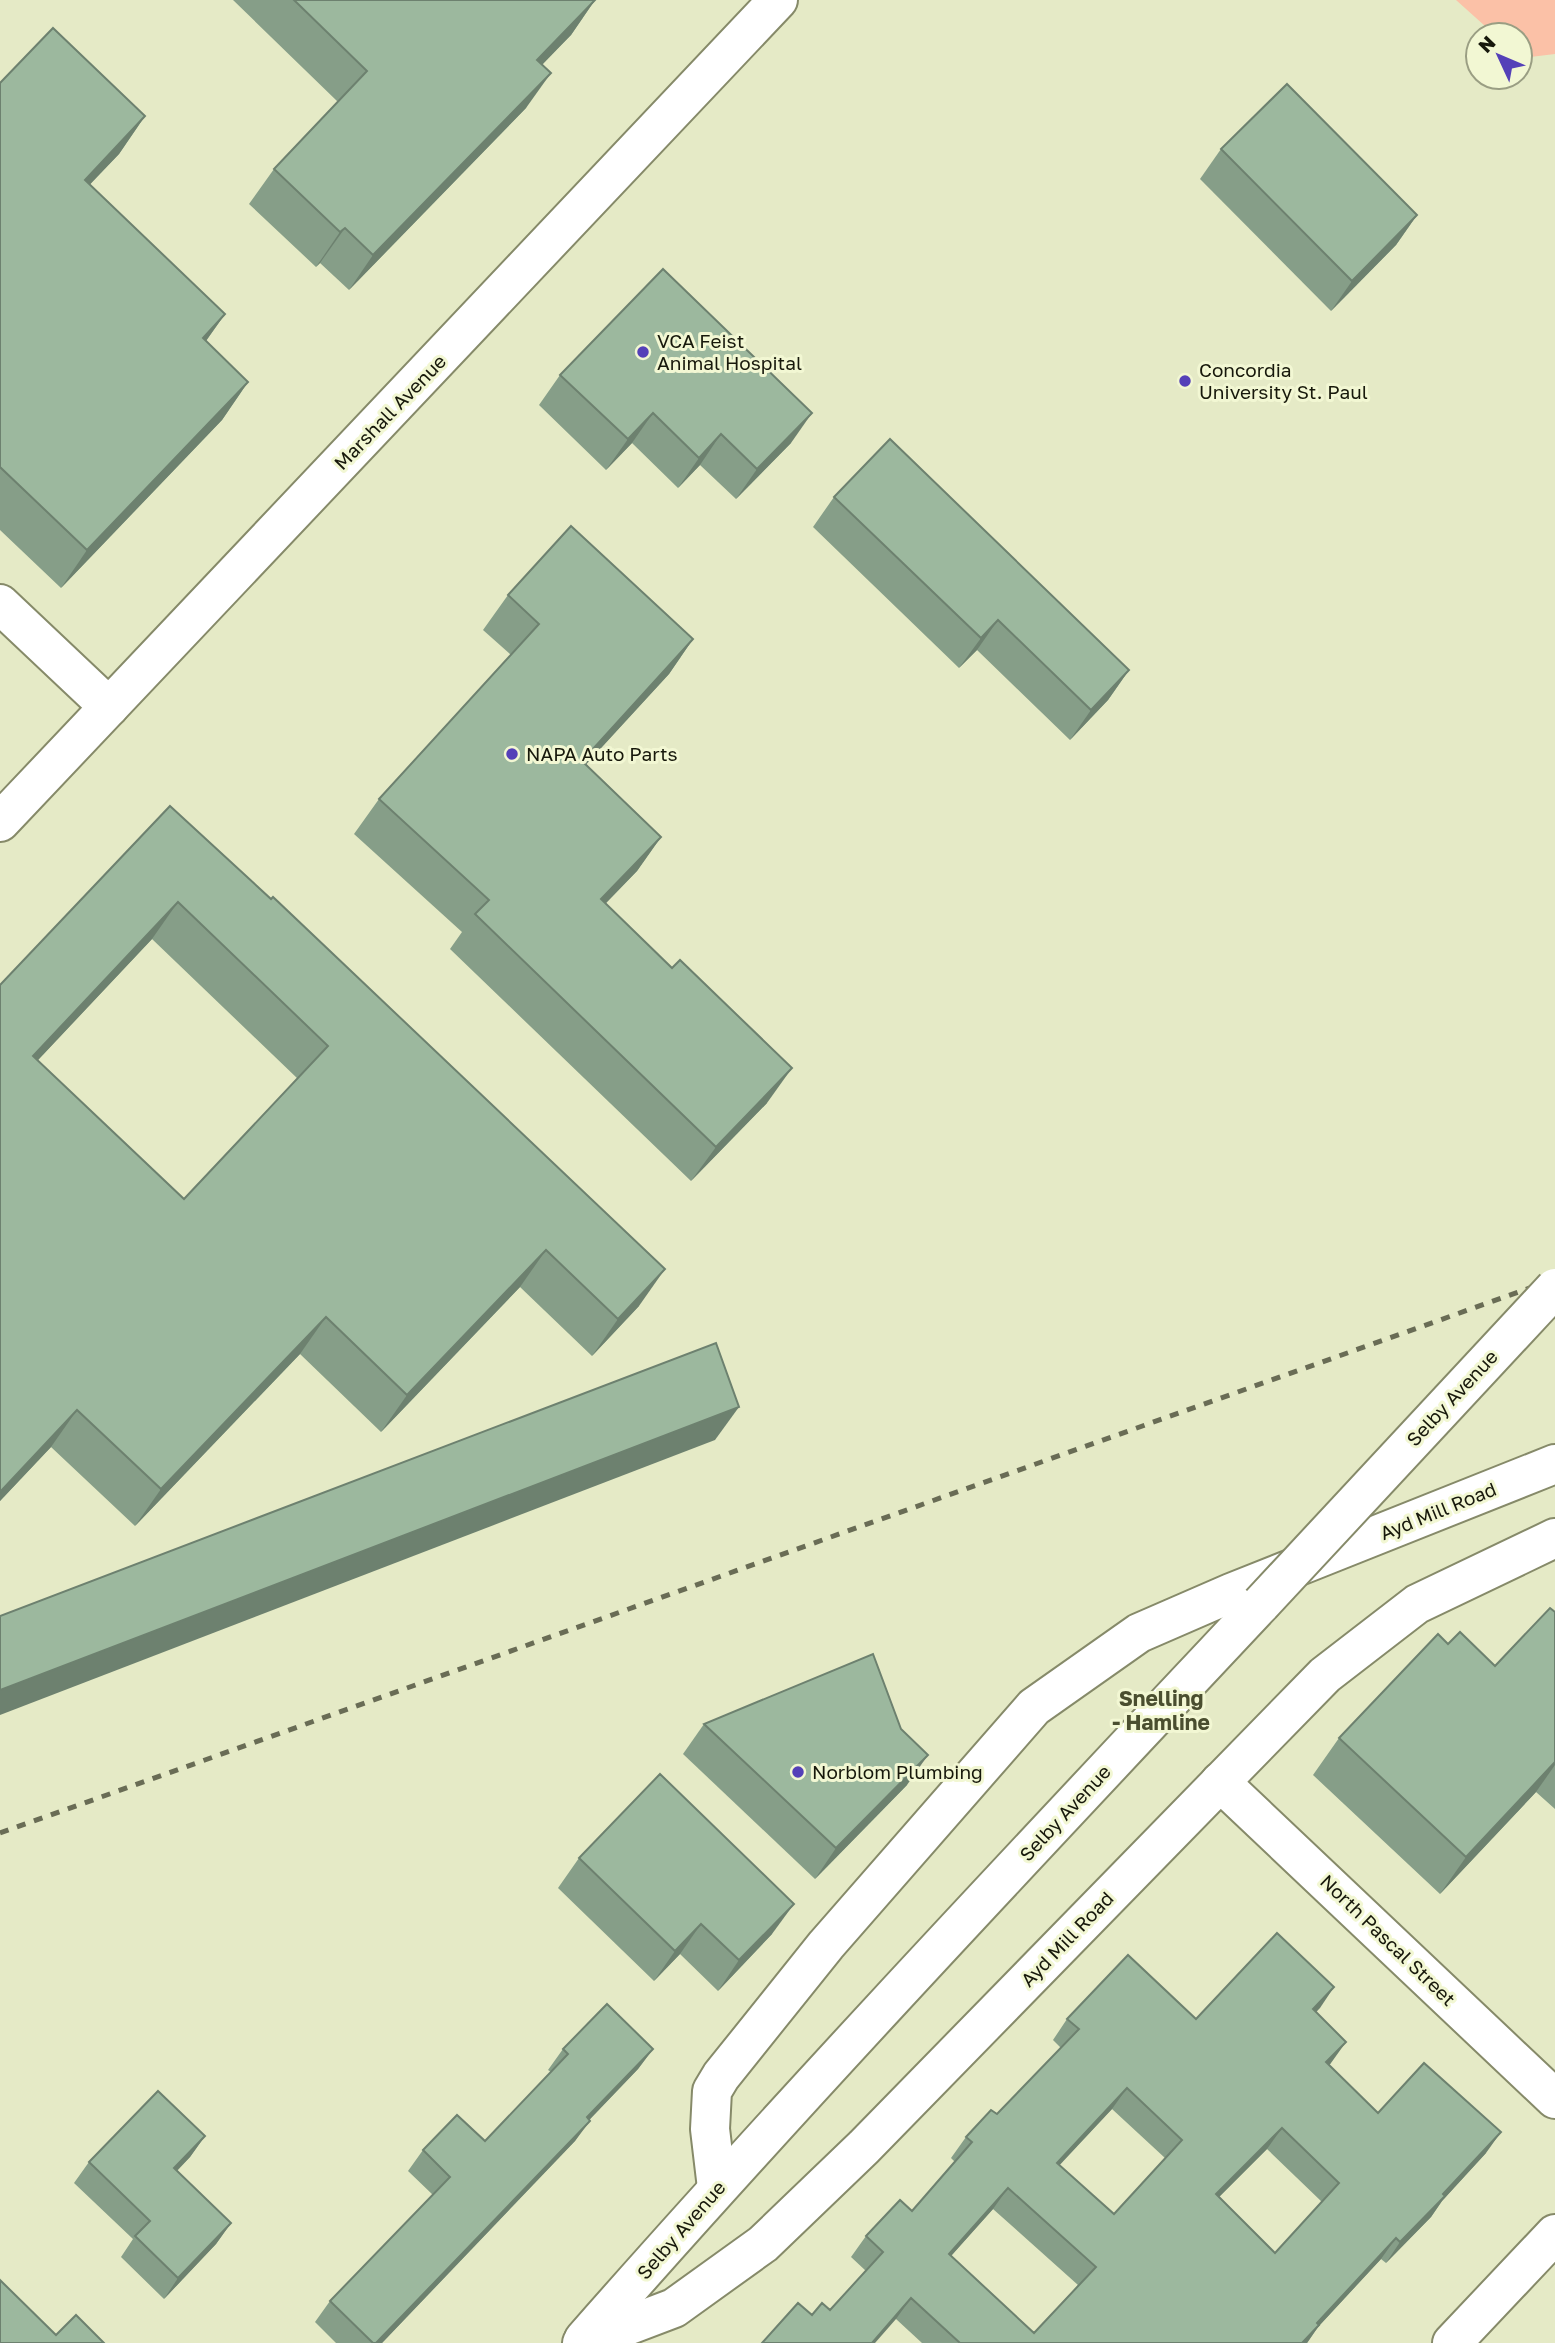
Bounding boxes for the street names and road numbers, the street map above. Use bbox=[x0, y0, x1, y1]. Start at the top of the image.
street label: Marshall Avenue bbox=[329, 349, 450, 474]
street label: Selby Avenue bbox=[1401, 1345, 1502, 1450]
street label: Ayd Mill Road bbox=[1376, 1477, 1499, 1544]
street label: Selby Avenue bbox=[1014, 1760, 1115, 1865]
street label: North Pascal Street bbox=[1316, 1869, 1461, 2010]
street label: Ayd Mill Road bbox=[1016, 1886, 1118, 1991]
street label: Selby Avenue bbox=[632, 2176, 730, 2284]

